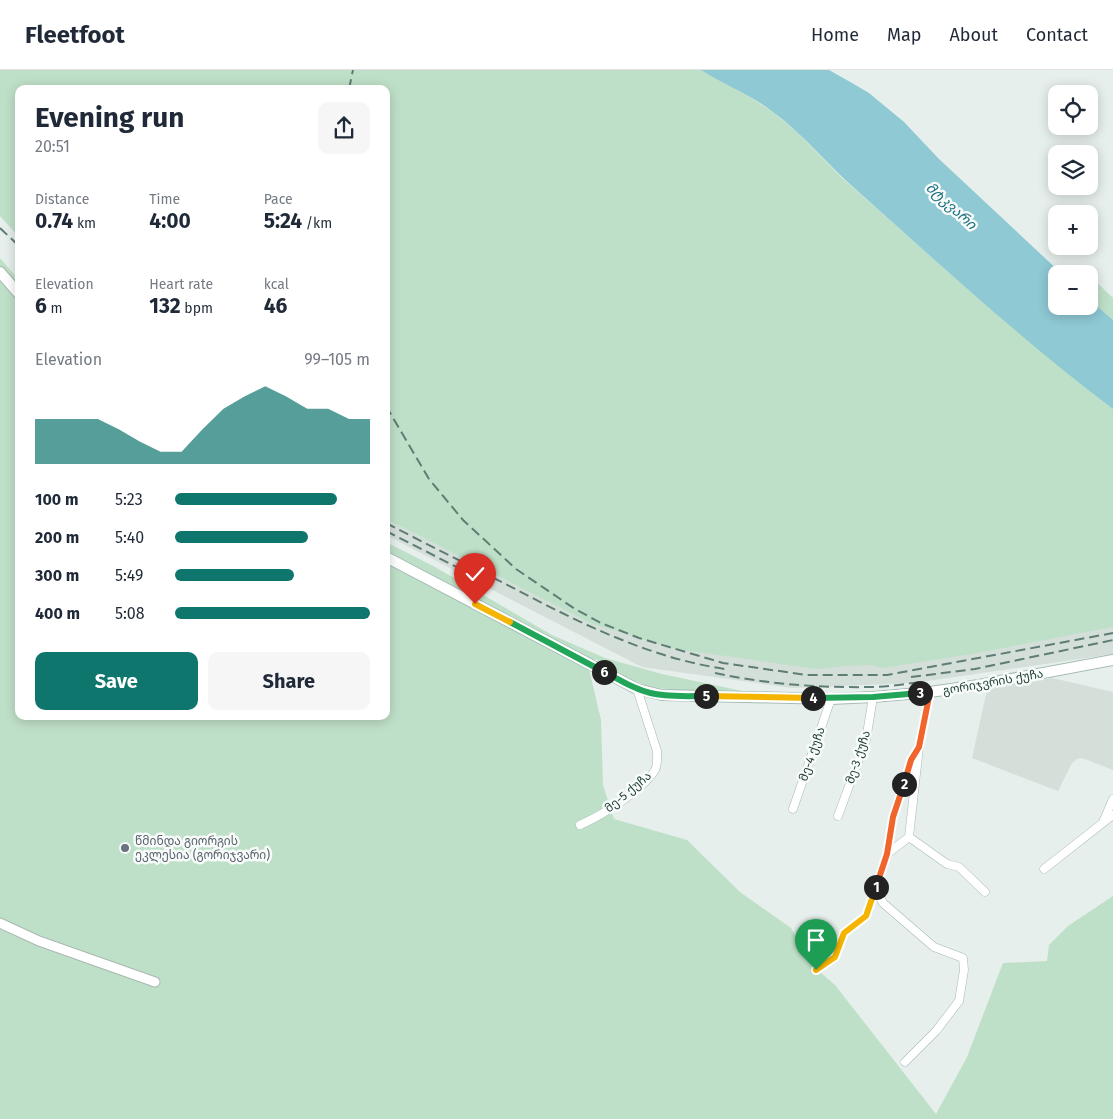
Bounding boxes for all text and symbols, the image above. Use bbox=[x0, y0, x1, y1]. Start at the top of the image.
text: Fleetfoot bbox=[25, 21, 125, 49]
text: Home bbox=[811, 24, 859, 46]
text: Map bbox=[887, 24, 921, 46]
text: About bbox=[949, 24, 998, 46]
text: Contact bbox=[1026, 24, 1088, 46]
map controls bbox=[1048, 85, 1098, 315]
button: locate bbox=[1048, 85, 1098, 135]
text: Evening run bbox=[35, 101, 184, 134]
button: share bbox=[318, 102, 370, 154]
text: 20:51 bbox=[35, 137, 70, 156]
button: layers bbox=[1048, 145, 1098, 195]
water label: მტკვარი bbox=[922, 179, 980, 234]
text: Distance bbox=[35, 191, 89, 208]
text: Time bbox=[149, 191, 180, 208]
text: Pace bbox=[264, 191, 293, 208]
button: + bbox=[1048, 205, 1098, 255]
text: 0.74 bbox=[35, 208, 73, 234]
text: 4:00 bbox=[149, 208, 191, 234]
text: 5:24 bbox=[264, 208, 302, 234]
text: km bbox=[73, 215, 96, 232]
text: /km bbox=[302, 215, 332, 232]
button: − bbox=[1048, 265, 1098, 315]
text: Elevation bbox=[35, 276, 94, 293]
text: Heart rate bbox=[149, 276, 213, 293]
text: kcal bbox=[264, 276, 289, 293]
text: 6 bbox=[35, 293, 47, 319]
text: 132 bbox=[149, 293, 181, 319]
text: 46 bbox=[264, 293, 287, 319]
text: m bbox=[47, 300, 63, 317]
text: bpm bbox=[181, 300, 213, 317]
text: Elevation bbox=[35, 350, 102, 369]
text: 99–105 m bbox=[304, 350, 370, 369]
text: 100 m bbox=[35, 490, 78, 509]
text: 5:23 bbox=[115, 490, 143, 509]
text: 200 m bbox=[35, 528, 79, 547]
text: 5:40 bbox=[115, 528, 144, 547]
pin bbox=[454, 553, 496, 604]
icon: check bbox=[461, 560, 489, 588]
text: 300 m bbox=[35, 566, 79, 585]
text: 5:49 bbox=[115, 566, 143, 585]
text: 400 m bbox=[35, 604, 80, 623]
text: 5:08 bbox=[115, 604, 145, 623]
button: Save bbox=[35, 652, 198, 710]
button: Share bbox=[208, 652, 370, 710]
pin: 6 bbox=[592, 660, 616, 684]
text: 6 bbox=[601, 664, 608, 681]
street label: გორიჯვრის ქუჩა bbox=[942, 666, 1044, 698]
pin: 3 bbox=[908, 680, 932, 706]
pin: 5 bbox=[694, 684, 718, 708]
text: 3 bbox=[917, 685, 924, 702]
pin: 4 bbox=[800, 686, 826, 710]
text: 5 bbox=[703, 688, 710, 705]
text: 4 bbox=[810, 690, 817, 707]
street label: მე-4 ქუჩა bbox=[796, 725, 828, 783]
street label: მე-3 ქუჩა bbox=[843, 728, 873, 786]
street label: მე-5 ქუჩა bbox=[602, 769, 654, 815]
pin: 2 bbox=[892, 772, 916, 796]
text: 2 bbox=[901, 776, 908, 793]
place label: წმინდა გიორგის ეკლესია (გორიჯვარი) bbox=[135, 834, 270, 863]
marker: წმინდა გიორგის ეკლესია (გორიჯვარი) bbox=[119, 842, 131, 854]
pin: 1 bbox=[864, 874, 888, 900]
text: 1 bbox=[873, 879, 880, 896]
pin bbox=[795, 919, 837, 970]
icon: arrive bbox=[802, 926, 830, 954]

